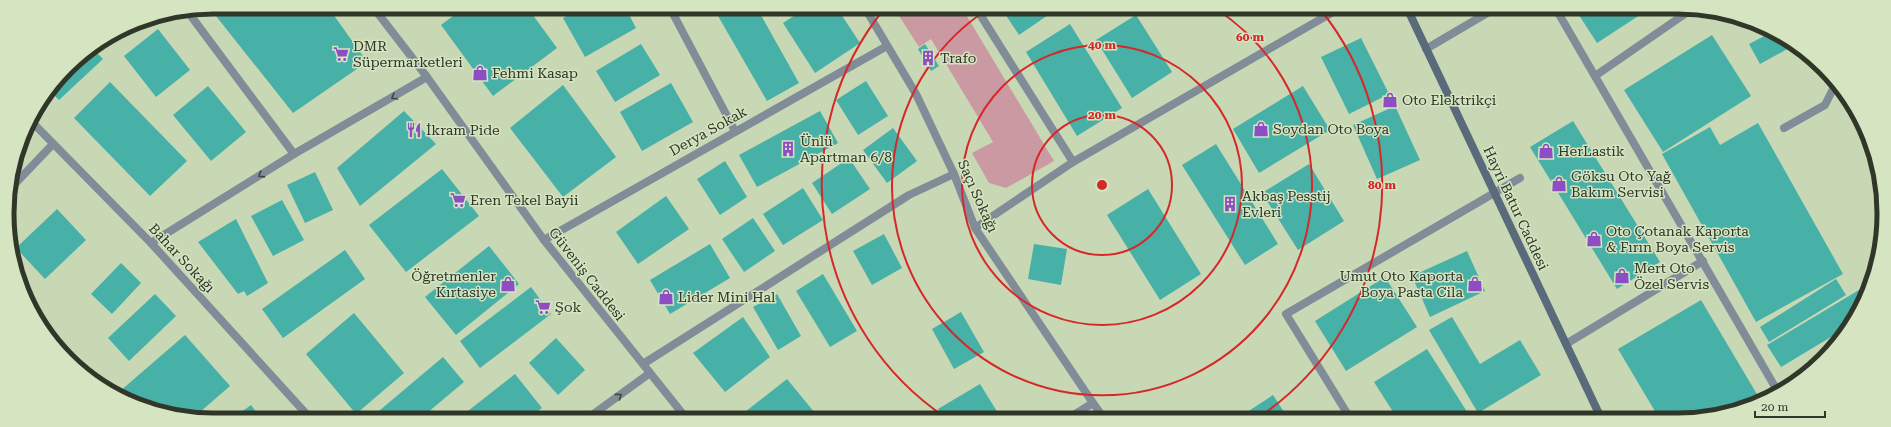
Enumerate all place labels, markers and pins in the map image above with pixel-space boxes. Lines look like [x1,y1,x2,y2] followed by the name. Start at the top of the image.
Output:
[353,38,463,70] place label: DMR Süpermarketleri
[332,45,350,63] supermarket icon: DMR Süpermarketleri
[919,49,937,67] building icon: Trafo
[940,50,976,66] place label: Trafo
[471,64,489,82] shop icon: Fehmi Kasap
[492,65,578,81] place label: Fehmi Kasap
[1381,91,1399,109] shop icon: Oto Elektrikçi
[1402,92,1497,108] place label: Oto Elektrikçi
[1252,120,1270,138] shop icon: Soydan Oto Boya
[405,121,423,139] restaurant icon: İkram Pide
[1273,121,1390,137] place label: Soydan Oto Boya
[426,122,500,138] place label: İkram Pide
[800,133,892,165] place label: Ünlü Apartman 6/8
[779,140,797,158] building icon: Ünlü Apartman 6/8
[1537,142,1555,160] shop icon: HerLastik
[1558,143,1625,159] place label: HerLastik
[1571,168,1671,200] place label: Göksu Oto Yağ Bakım Servisi
[1550,175,1568,193] shop icon: Göksu Oto Yağ Bakım Servisi
[1095,178,1109,192] centre of rings
[1242,188,1331,220] place label: Akbaş Pesstij Evleri
[449,191,467,209] supermarket icon: Eren Tekel Bayii
[470,192,579,208] place label: Eren Tekel Bayii
[1221,195,1239,213] building icon: Akbaş Pesstij Evleri
[1606,223,1749,255] place label: Oto Çotanak Kaporta & Fırın Boya Servis
[1585,230,1603,248] shop icon: Oto Çotanak Kaporta & Fırın Boya Servis
[1634,260,1709,292] place label: Mert Oto Özel Servis
[1613,267,1631,285] shop icon: Mert Oto Özel Servis
[411,268,496,300] place label: Öğretmenler Kırtasiye
[1339,268,1463,300] place label: Umut Oto Kaporta Boya Pasta Cila
[499,275,517,293] shop icon: Öğretmenler Kırtasiye
[1466,275,1484,293] shop icon: Umut Oto Kaporta Boya Pasta Cila
[657,288,675,306] shop icon: Lider Mini Hal
[678,289,776,305] place label: Lider Mini Hal
[534,298,552,316] supermarket icon: Şok
[555,299,582,315] place label: Şok

